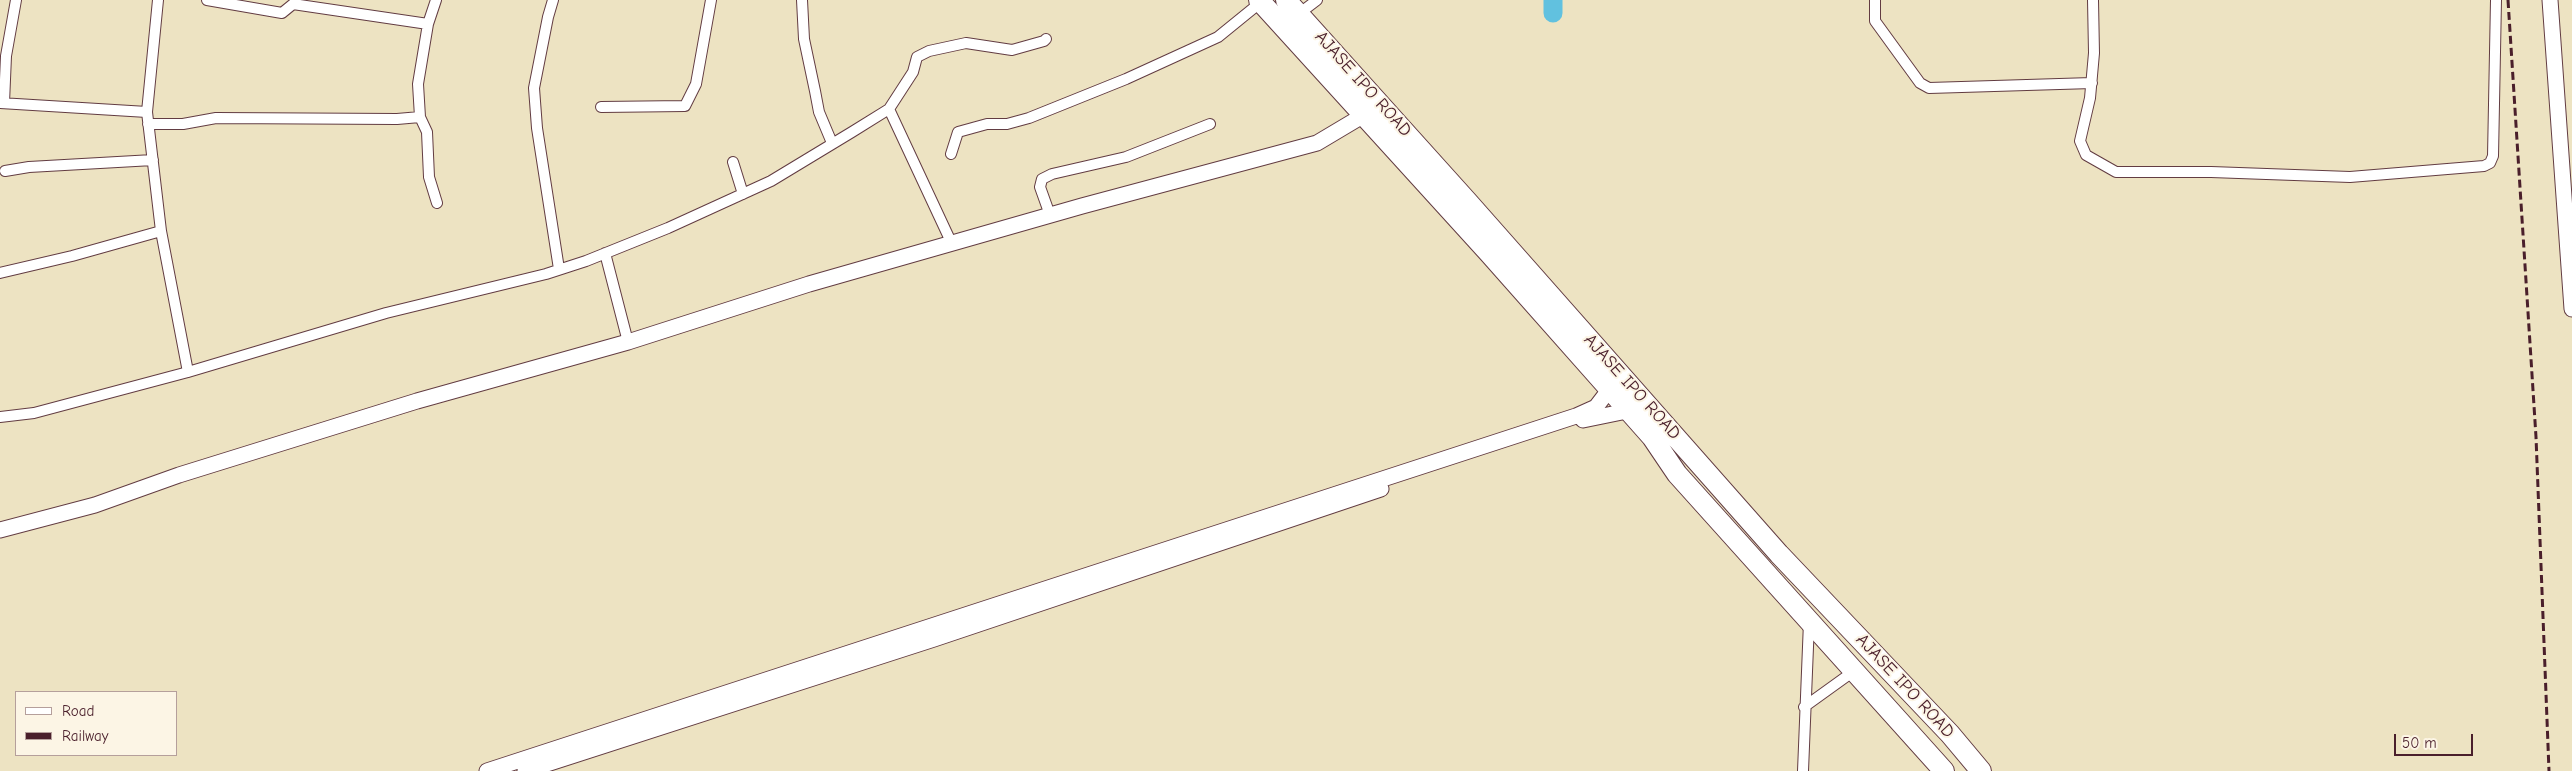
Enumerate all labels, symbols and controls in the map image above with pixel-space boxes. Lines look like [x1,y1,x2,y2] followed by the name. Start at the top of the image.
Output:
[1310,27,1416,141] street label: AJASE IPO ROAD
[1579,330,1685,444] street label: AJASE IPO ROAD
[1851,629,1959,743] street label: AJASE IPO ROAD
[15,691,178,756] legend
[62,702,94,720] text: Road
[2397,724,2476,756] scale bar
[62,727,108,745] text: Railway
[2402,734,2437,752] text: 50 m

